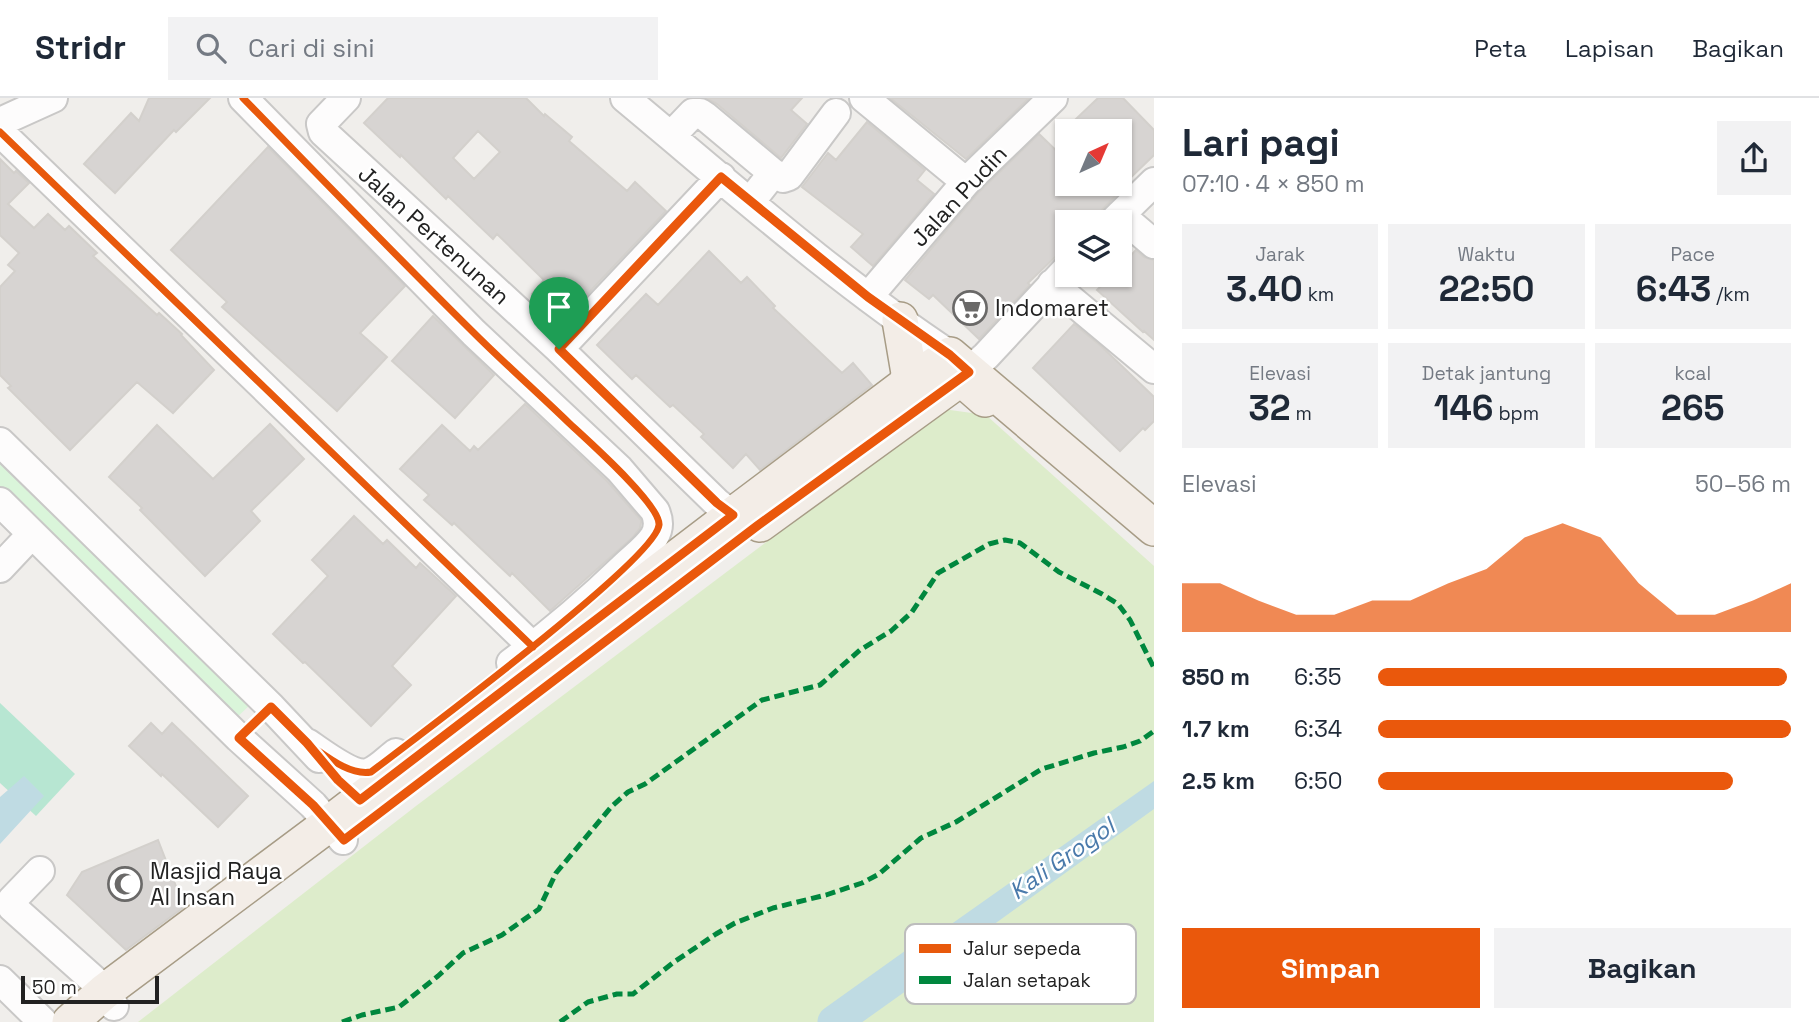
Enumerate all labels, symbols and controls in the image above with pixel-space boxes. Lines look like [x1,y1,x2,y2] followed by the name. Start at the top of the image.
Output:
[168,17,658,80] search box
[35,27,126,69] text: Stridr
[192,29,230,67] icon: search
[248,31,375,65] text: Cari di sini
[1474,33,1527,64] text: Peta
[1565,33,1654,64] text: Lapisan
[1692,33,1784,64] text: Bagikan
[1055,119,1132,196] north arrow
[1055,119,1132,287] map controls
[1182,119,1340,167] text: Lari pagi
[1717,121,1791,195] button: share
[905,139,1013,253] street label: Jalan Pudin
[352,159,516,311] street label: Jalan Pertenunan
[1182,169,1365,199] text: 07:10 · 4 × 850 m
[1055,210,1132,287] button: layers
[1255,242,1305,267] text: Jarak
[1458,242,1515,267] text: Waktu
[1671,242,1715,267] text: Pace
[1226,267,1303,311] text: 3.40
[1439,267,1534,311] text: 22:50
[1636,267,1711,311] text: 6:43
[529,277,589,349] pin
[1303,282,1334,307] text: km
[1711,282,1750,307] text: /km
[540,288,578,326] icon: arrive
[951,289,989,327] supermarket icon: Indomaret
[995,293,1109,323] place label: Indomaret
[1249,361,1311,386] text: Elevasi
[1422,361,1551,386] text: Detak jantung
[1674,361,1711,386] text: kcal
[1249,386,1291,430] text: 32
[1434,386,1494,430] text: 146
[1661,386,1725,430] text: 265
[1291,401,1312,426] text: m
[1494,401,1539,426] text: bpm
[1182,469,1257,499] text: Elevasi
[1695,469,1791,499] text: 50–56 m
[1182,662,1250,692] text: 850 m
[1294,662,1342,692] text: 6:35
[1182,714,1250,744] text: 1.7 km
[1294,714,1342,744] text: 6:34
[1182,766,1255,796] text: 2.5 km
[1294,766,1342,796] text: 6:50
[1003,809,1123,906] water label: Kali Grogol
[150,856,282,912] place label: Masjid Raya Al Insan
[106,865,144,903] mosque icon: Masjid Raya Al Insan
[905,924,1136,1004] legend
[1182,928,1480,1008] button: Simpan
[1494,928,1791,1008] button: Bagikan
[963,936,1081,961] text: Jalur sepeda
[963,968,1091,993] text: Jalan setapak
[21,973,159,1005] scale bar
[32,975,77,1000] text: 50 m

